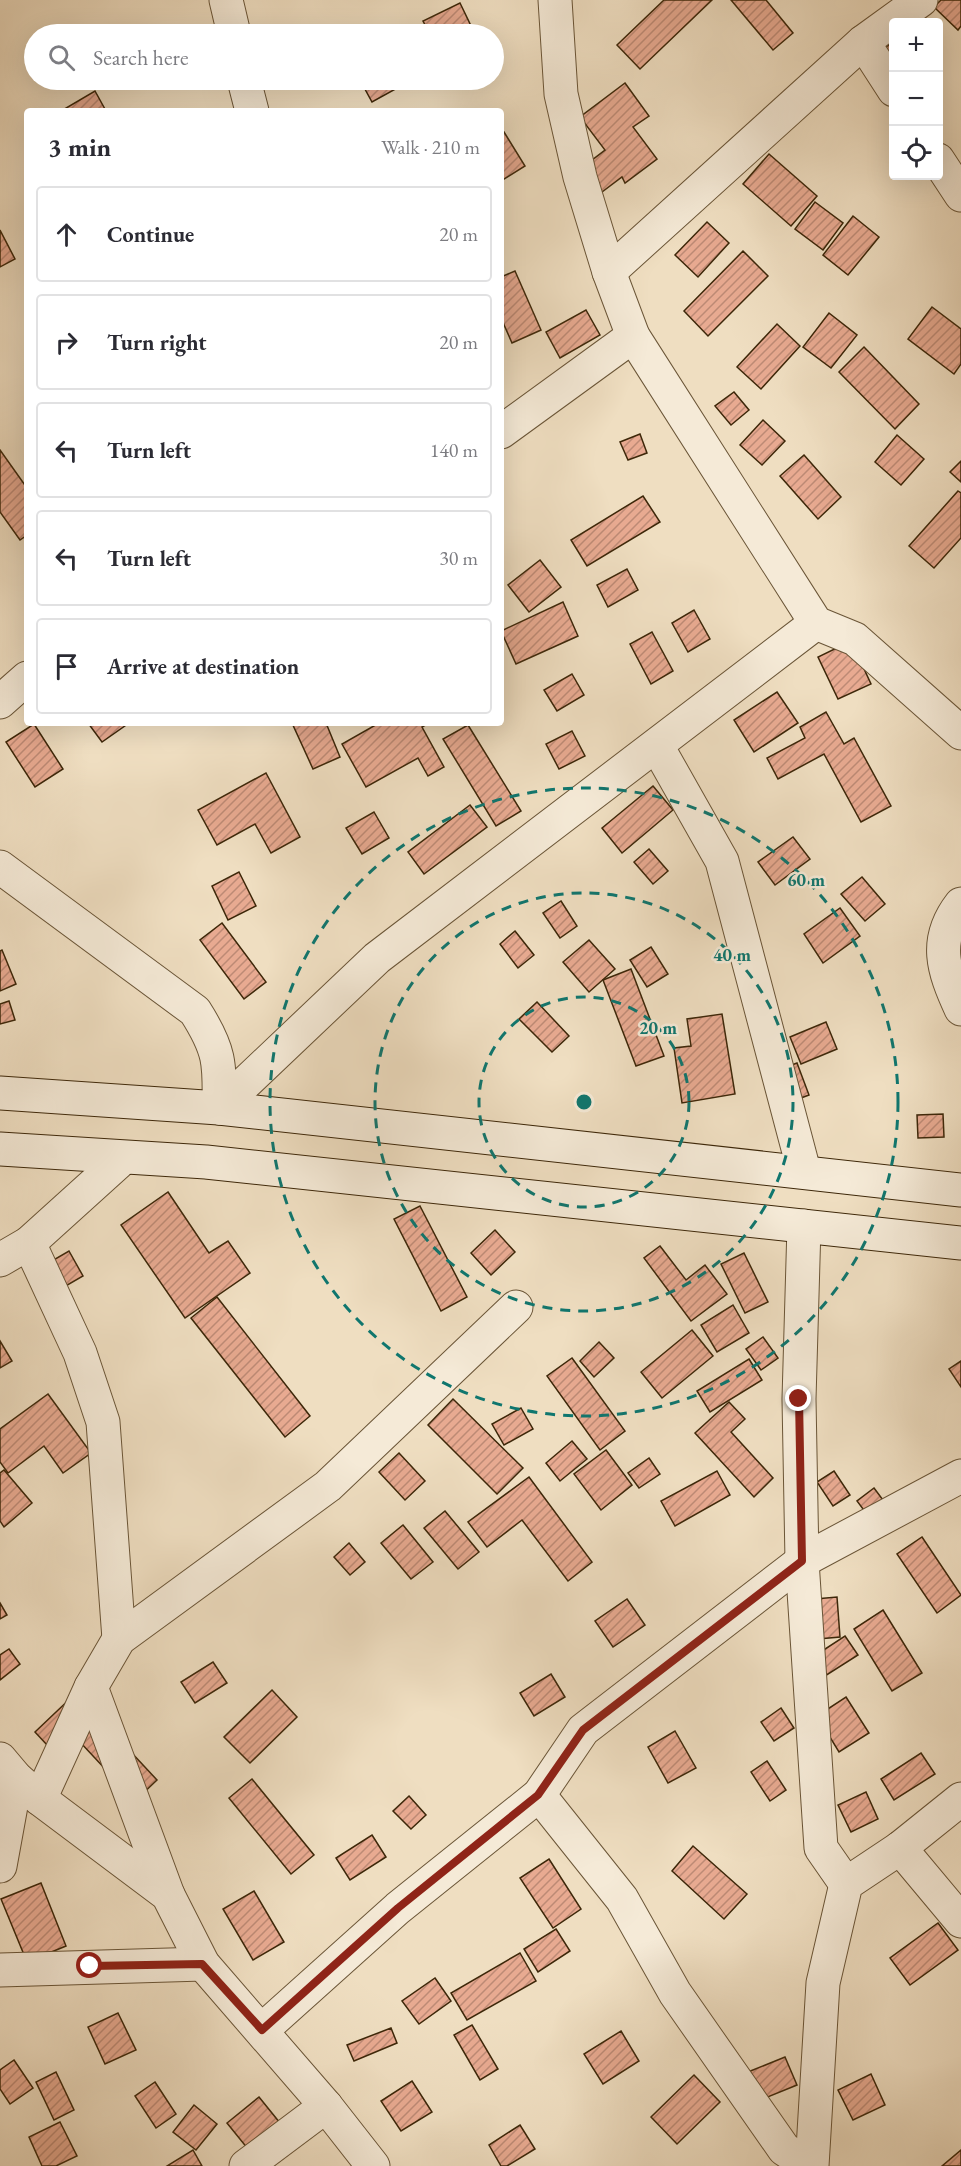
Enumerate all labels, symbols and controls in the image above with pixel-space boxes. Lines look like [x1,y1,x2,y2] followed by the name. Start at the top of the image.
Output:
[889,18,943,180] map controls
[889,18,943,72] button: +
[24,24,504,90] search box
[45,41,78,74] icon: search
[93,43,188,72] text: Search here
[889,72,943,126] button: −
[889,126,943,180] button: locate
[48,130,111,164] text: 3 min
[381,134,480,160] text: Walk · 210 m
[50,218,83,251] icon: ahead
[107,220,194,249] text: Continue
[439,221,478,247] text: 20 m
[50,326,83,359] icon: right
[107,328,206,357] text: Turn right
[439,329,478,355] text: 20 m
[50,434,83,467] icon: left
[107,436,191,465] text: Turn left
[430,437,478,463] text: 140 m
[50,542,83,575] icon: left
[107,544,191,573] text: Turn left
[439,545,478,571] text: 30 m
[50,650,83,683] icon: arrive
[107,652,299,681] text: Arrive at destination
[787,868,825,891] text: 60 m
[713,943,751,966] text: 40 m
[639,1016,677,1039] text: 20 m
[574,1092,594,1112] centre of rings
[785,1385,811,1411] route end
[76,1952,102,1978] route start

